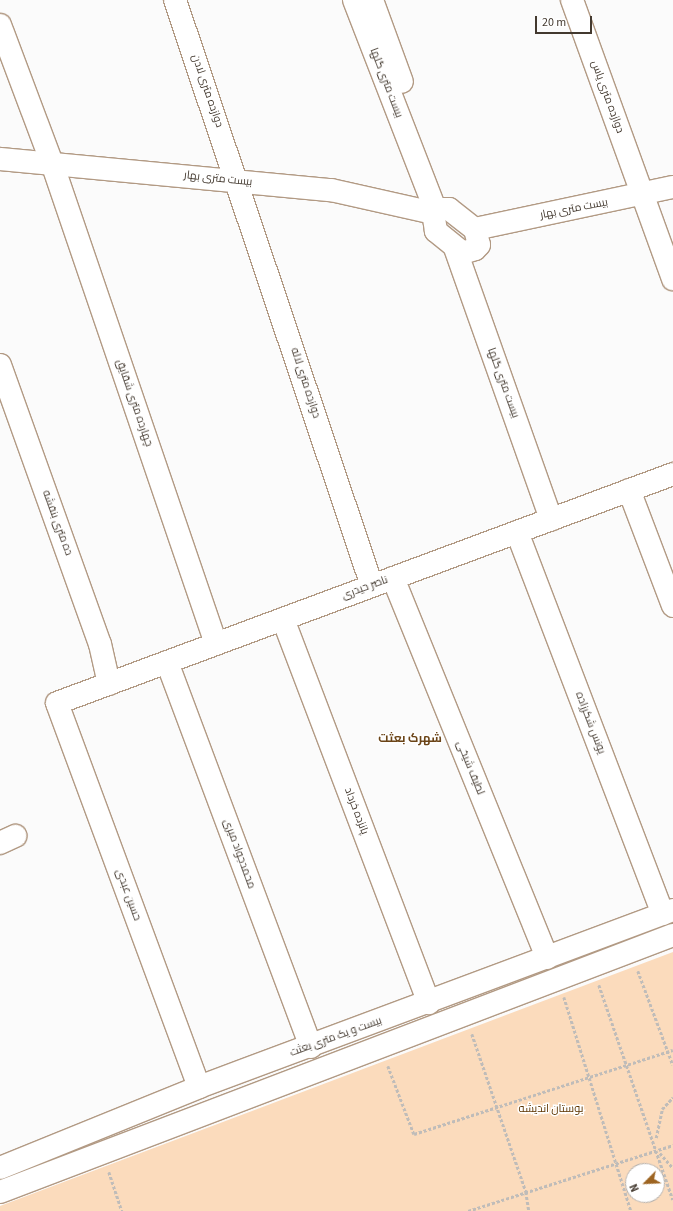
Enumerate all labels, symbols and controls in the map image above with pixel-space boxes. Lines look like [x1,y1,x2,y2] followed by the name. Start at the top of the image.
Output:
[537,8,594,34] scale bar
[542,14,566,31] text: 20 m
[367,46,405,120] street label: بیست متری گلها
[188,53,226,129] street label: دوازده متری لادن
[588,59,626,135] street label: دوازده متری یاس
[183,169,253,189] street label: بیست متری بهار
[539,196,609,222] street label: بیست متری بهار
[287,346,323,420] street label: دوازده متری لاله
[484,346,522,420] street label: بیست متری گلها
[113,358,155,448] street label: چهارده متری شقایق
[39,489,75,557] street label: ده متری بنفشه
[340,574,390,602] street label: ناصر حیدری
[572,690,608,756] street label: یونس شکرزاده
[378,732,442,746] district label: شهرک بعثت
[453,739,487,797] street label: لطیف شیخی
[341,786,371,836] street label: پانزده خرداد
[220,817,258,891] street label: محمدجواد میری
[113,867,143,923] street label: حسین عبدی
[288,1014,384,1060] street label: بیست و یک متری بعثت
[519,1102,583,1116] park label: بوستان اندیشه
[625,1163,665,1203] north arrow
[626,1181,643,1194] text: N

